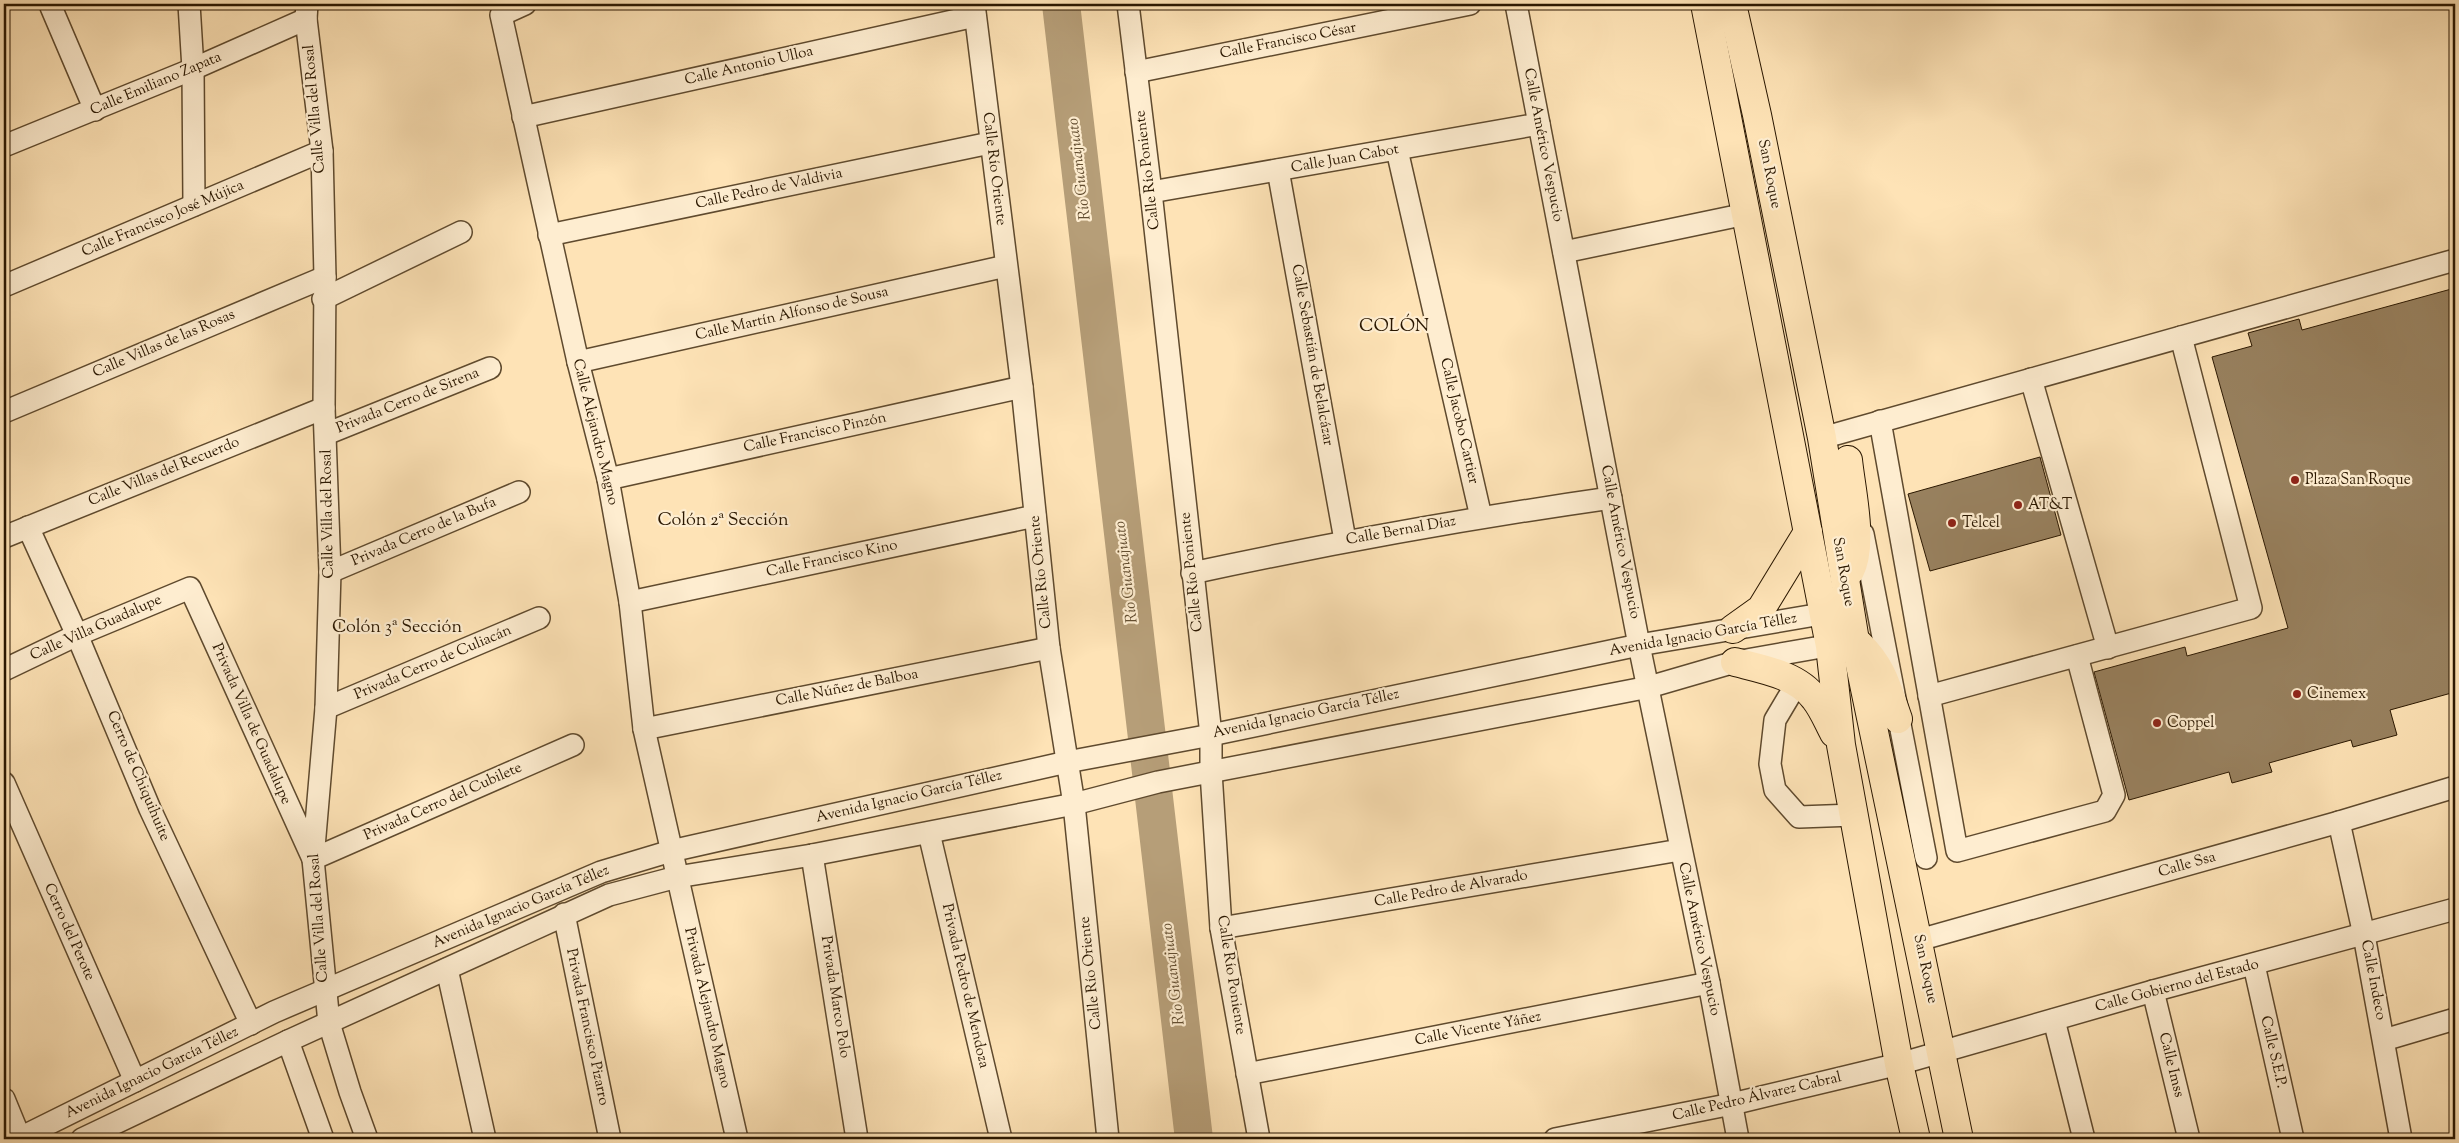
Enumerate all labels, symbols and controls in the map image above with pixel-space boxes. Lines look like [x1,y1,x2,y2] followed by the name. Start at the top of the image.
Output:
[1218,17,1358,65] street label: Calle Francisco César
[683,41,815,91] street label: Calle Antonio Ulloa
[299,44,331,174] street label: Calle Villa del Rosal
[87,47,225,121] street label: Calle Emiliano Zapata
[1518,66,1568,224] street label: Calle Américo Vespucio
[1130,109,1166,231] street label: Calle Río Poniente
[977,111,1011,227] street label: Calle Río Oriente
[1062,117,1098,221] water label: Río Guanajuato
[1752,137,1786,211] street label: San Roque
[1289,139,1401,179] street label: Calle Juan Cabot
[694,163,844,215] street label: Calle Pedro de Valdivia
[79,175,248,263] street label: Calle Francisco José Mújica
[1286,263,1338,448] street label: Calle Sebastián de Belalcázar
[693,282,891,346] street label: Calle Martín Alfonso de Sousa
[89,304,239,384] street label: Calle Villas de las Rosas
[1359,313,1429,340] district label: COLÓN
[1434,356,1484,486] street label: Calle Jacobo Cartier
[567,357,623,507] street label: Calle Alejandro Magno
[333,363,483,439] street label: Privada Cerro de Sirena
[742,408,889,458] street label: Calle Francisco Pinzón
[85,432,243,512] street label: Calle Villas del Recuerdo
[316,449,340,579] street label: Calle Villa del Rosal
[1595,463,1645,621] street label: Calle Américo Vespucio
[2305,470,2411,491] place label: Plaza San Roque
[2289,474,2301,486] marker: Plaza San Roque
[348,492,500,572] street label: Privada Cerro de la Bufa
[2028,495,2073,516] place label: AT&T
[2012,499,2024,511] marker: AT&T
[657,508,789,534] district label: Colón 2ª Sección
[1175,511,1209,633] street label: Calle Río Poniente
[1344,511,1458,551] street label: Calle Bernal Díaz
[1962,513,2000,534] place label: Telcel
[1025,514,1057,630] street label: Calle Río Oriente
[1946,517,1958,529] marker: Telcel
[1109,520,1145,624] water label: Río Guanajuato
[764,535,900,583] street label: Calle Francisco Kino
[1827,536,1859,608] street label: San Roque
[27,589,165,667] street label: Calle Villa Guadalupe
[1607,608,1799,662] street label: Avenida Ignacio García Téllez
[332,615,462,641] district label: Colón 3ª Sección
[351,620,515,706] street label: Privada Cerro de Culiacán
[206,640,296,808] street label: Privada Villa de Guadalupe
[774,664,920,712] street label: Calle Núñez de Balboa
[1211,684,1402,744] street label: Avenida Ignacio García Téllez
[2307,684,2366,705] place label: Cinemex
[2291,688,2303,700] marker: Cinemex
[101,708,175,844] street label: Cerro de Chiquihuite
[2167,713,2214,734] place label: Coppel
[2151,717,2163,729] marker: Coppel
[361,758,525,846] street label: Privada Cerro del Cubilete
[814,765,1004,829] street label: Avenida Ignacio García Téllez
[2156,847,2218,883] street label: Calle Ssa
[304,853,334,983] street label: Calle Villa del Rosal
[429,860,613,954] street label: Avenida Ignacio García Téllez
[1672,860,1726,1018] street label: Calle Américo Vespucio
[1373,865,1529,913] street label: Calle Pedro de Alvarado
[38,880,100,984] street label: Cerro del Perote
[936,902,994,1070] street label: Privada Pedro de Mendoza
[1211,914,1251,1036] street label: Calle Río Poniente
[1075,915,1107,1031] street label: Calle Río Oriente
[1156,922,1192,1026] water label: Río Guanajuato
[678,926,736,1090] street label: Privada Alejandro Magno
[1907,932,1943,1006] street label: San Roque
[815,934,855,1060] street label: Privada Marco Polo
[2355,938,2391,1022] street label: Calle Indeco
[560,947,614,1107] street label: Privada Francisco Pizarro
[2093,954,2261,1018] street label: Calle Gobierno del Estado
[1413,1006,1543,1052] street label: Calle Vicente Yáñez
[2254,1014,2292,1090] street label: Calle S.E.P.
[62,1022,242,1124] street label: Avenida Ignacio García Téllez
[2153,1030,2189,1100] street label: Calle Imss
[1670,1066,1844,1127] street label: Calle Pedro Álvarez Cabral

